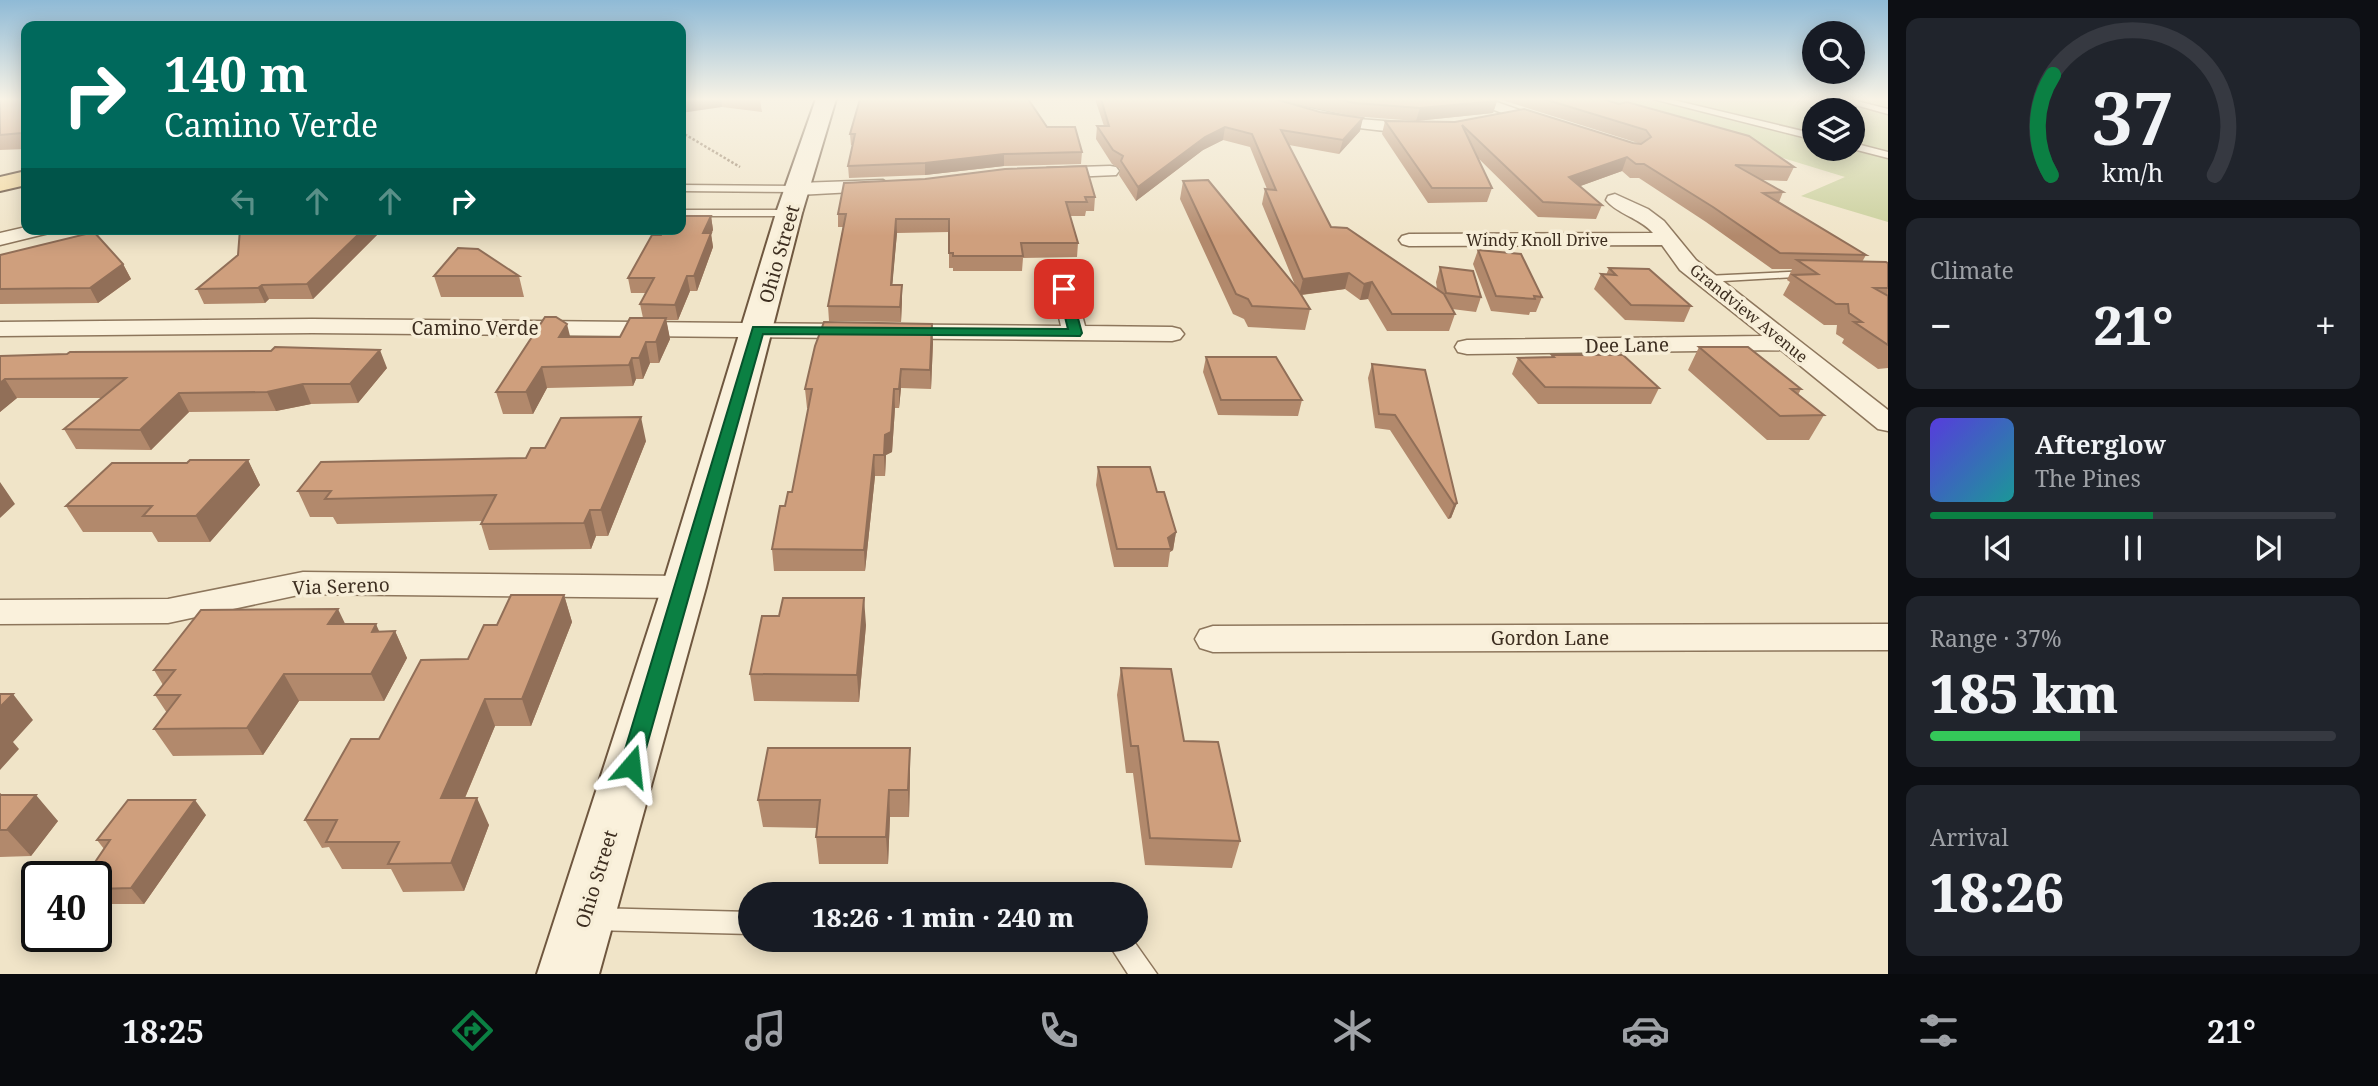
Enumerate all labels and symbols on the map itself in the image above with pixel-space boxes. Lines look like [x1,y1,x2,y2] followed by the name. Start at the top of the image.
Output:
[753,202,806,306] street label: Ohio Street
[1466,229,1608,251] street label: Windy Knoll Drive
[1034,259,1094,319] pin
[1685,259,1813,367] street label: Grandview Avenue
[411,315,539,341] street label: Camino Verde
[1585,331,1669,359] street label: Dee Lane
[292,571,390,601] street label: Via Sereno
[1491,625,1609,651] street label: Gordon Lane
[594,729,668,803] position arrow
[569,827,623,931] street label: Ohio Street
[21,861,112,952] speed limit sign: 40

